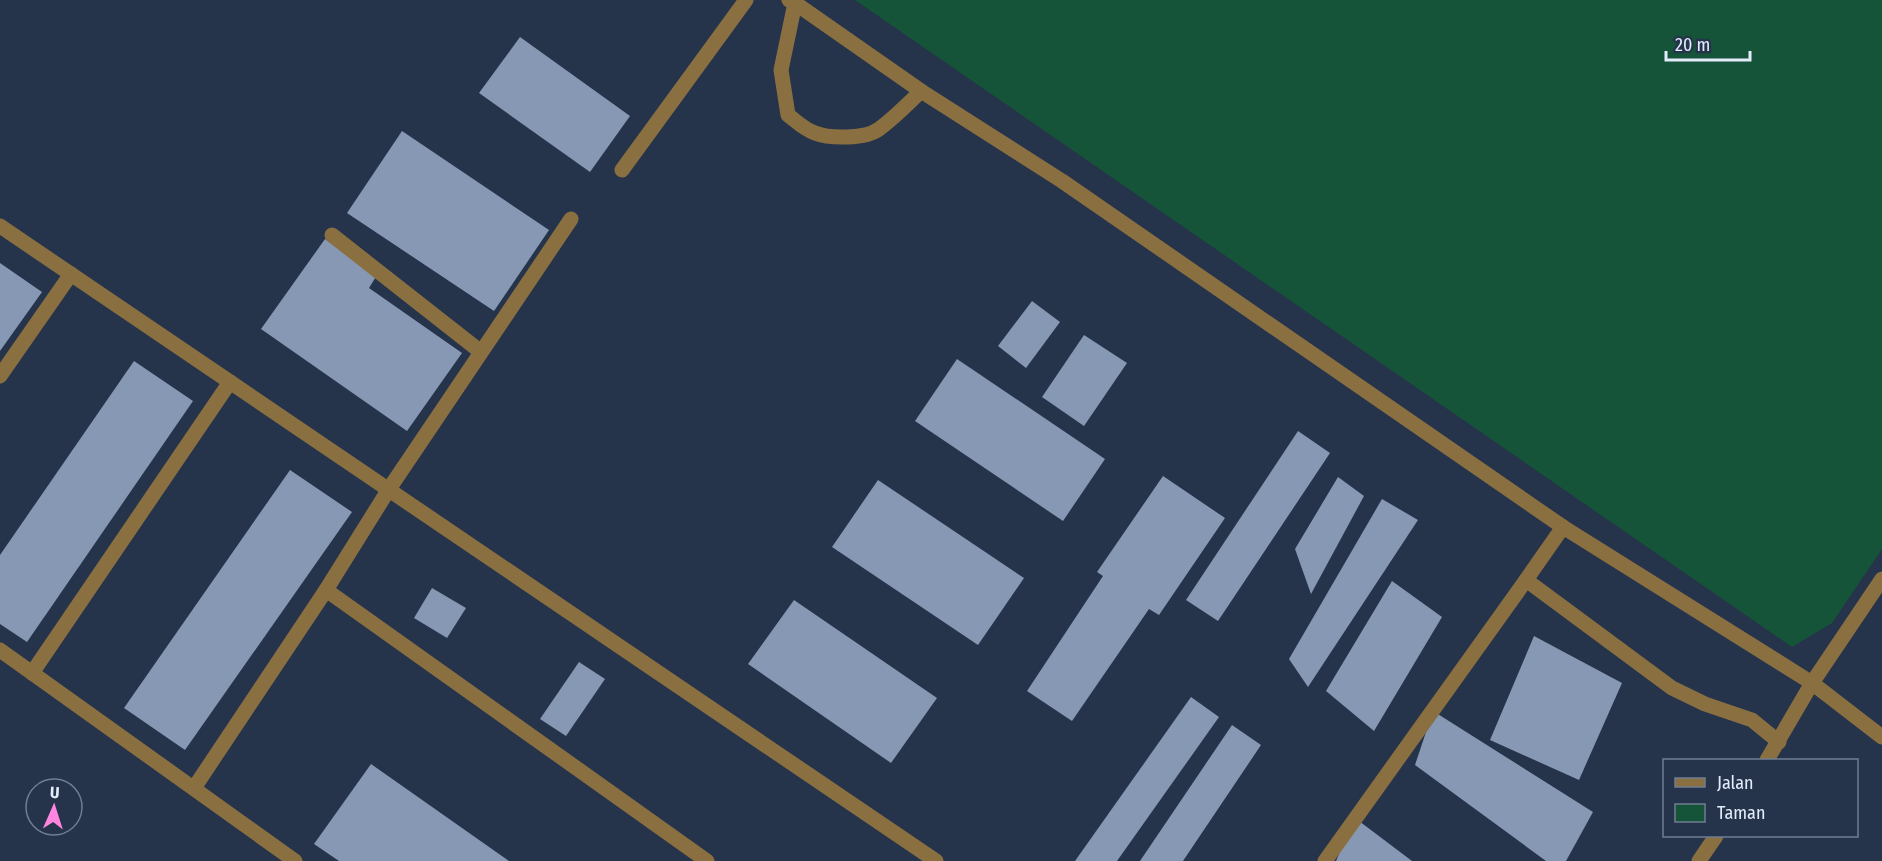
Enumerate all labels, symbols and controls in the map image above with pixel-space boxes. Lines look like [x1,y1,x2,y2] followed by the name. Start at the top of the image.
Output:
[1666,24,1750,62] scale bar
[1675,34,1710,56] text: 20 m
[1663,759,1858,837] legend
[1717,772,1754,794] text: Jalan
[24,777,84,837] north arrow
[50,783,60,802] text: U
[1717,802,1765,824] text: Taman

